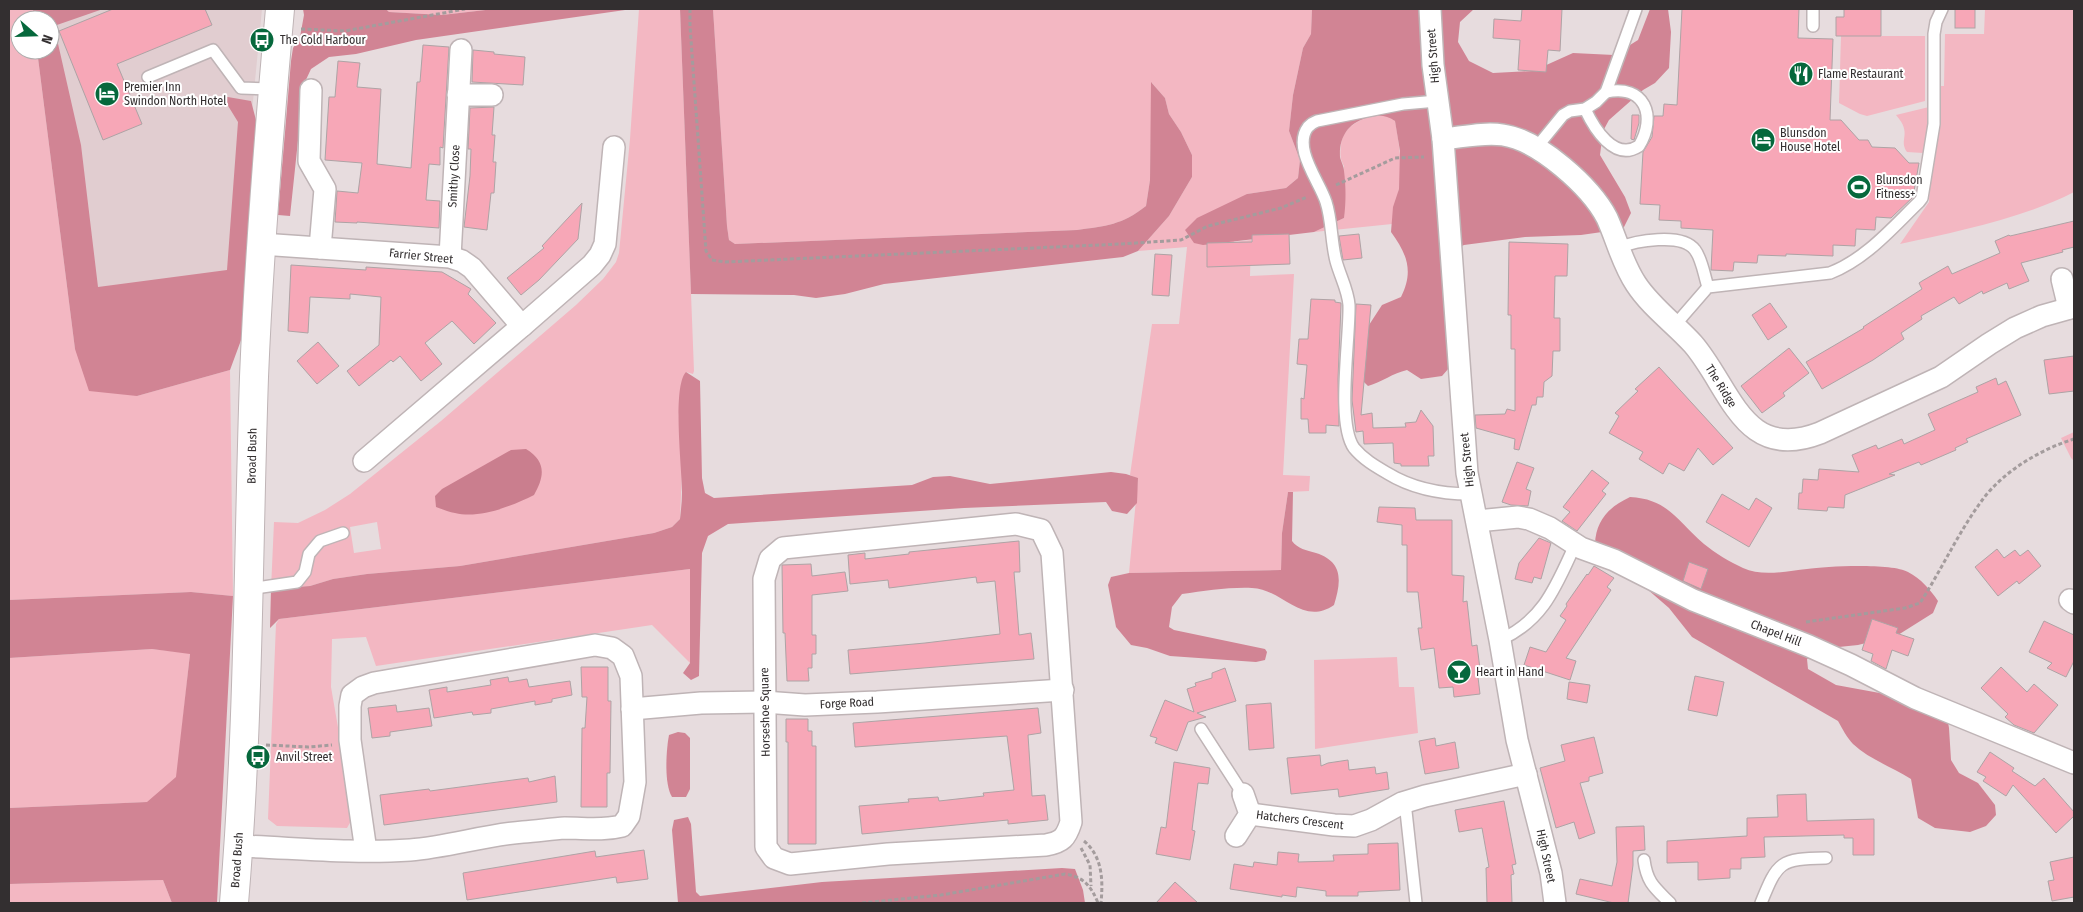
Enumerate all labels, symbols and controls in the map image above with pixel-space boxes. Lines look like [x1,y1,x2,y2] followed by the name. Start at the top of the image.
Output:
[10,10,60,60] north arrow
[249,27,275,53] bus stop icon: The Cold Harbour
[1424,28,1442,84] street label: High Street
[37,32,56,46] text: N
[280,33,366,47] place label: The Cold Harbour
[1788,61,1814,87] restaurant icon: Flame Restaurant
[1818,67,1904,81] place label: Flame Restaurant
[124,80,226,108] place label: Premier Inn Swindon North Hotel
[94,81,120,107] hotel icon: Premier Inn Swindon North Hotel
[1780,126,1840,154] place label: Blunsdon House Hotel
[1750,127,1776,153] hotel icon: Blunsdon House Hotel
[445,144,463,208] street label: Smithy Close
[1876,173,1923,201] place label: Blunsdon Fitness+
[1846,174,1872,200] sports icon: Blunsdon Fitness+
[388,246,454,266] street label: Farrier Street
[1702,362,1740,410] street label: The Ridge
[245,428,259,484] street label: Broad Bush
[1457,432,1477,488] street label: High Street
[1749,617,1803,649] street label: Chapel Hill
[1446,659,1472,685] bar icon: Heart in Hand
[1476,665,1544,679] place label: Heart in Hand
[757,667,773,757] street label: Horseshoe Square
[820,695,874,711] street label: Forge Road
[245,744,271,770] bus stop icon: Anvil Street
[276,750,332,764] place label: Anvil Street
[1255,808,1345,832] street label: Hatchers Crescent
[1533,828,1559,884] street label: High Street
[228,832,246,888] street label: Broad Bush

